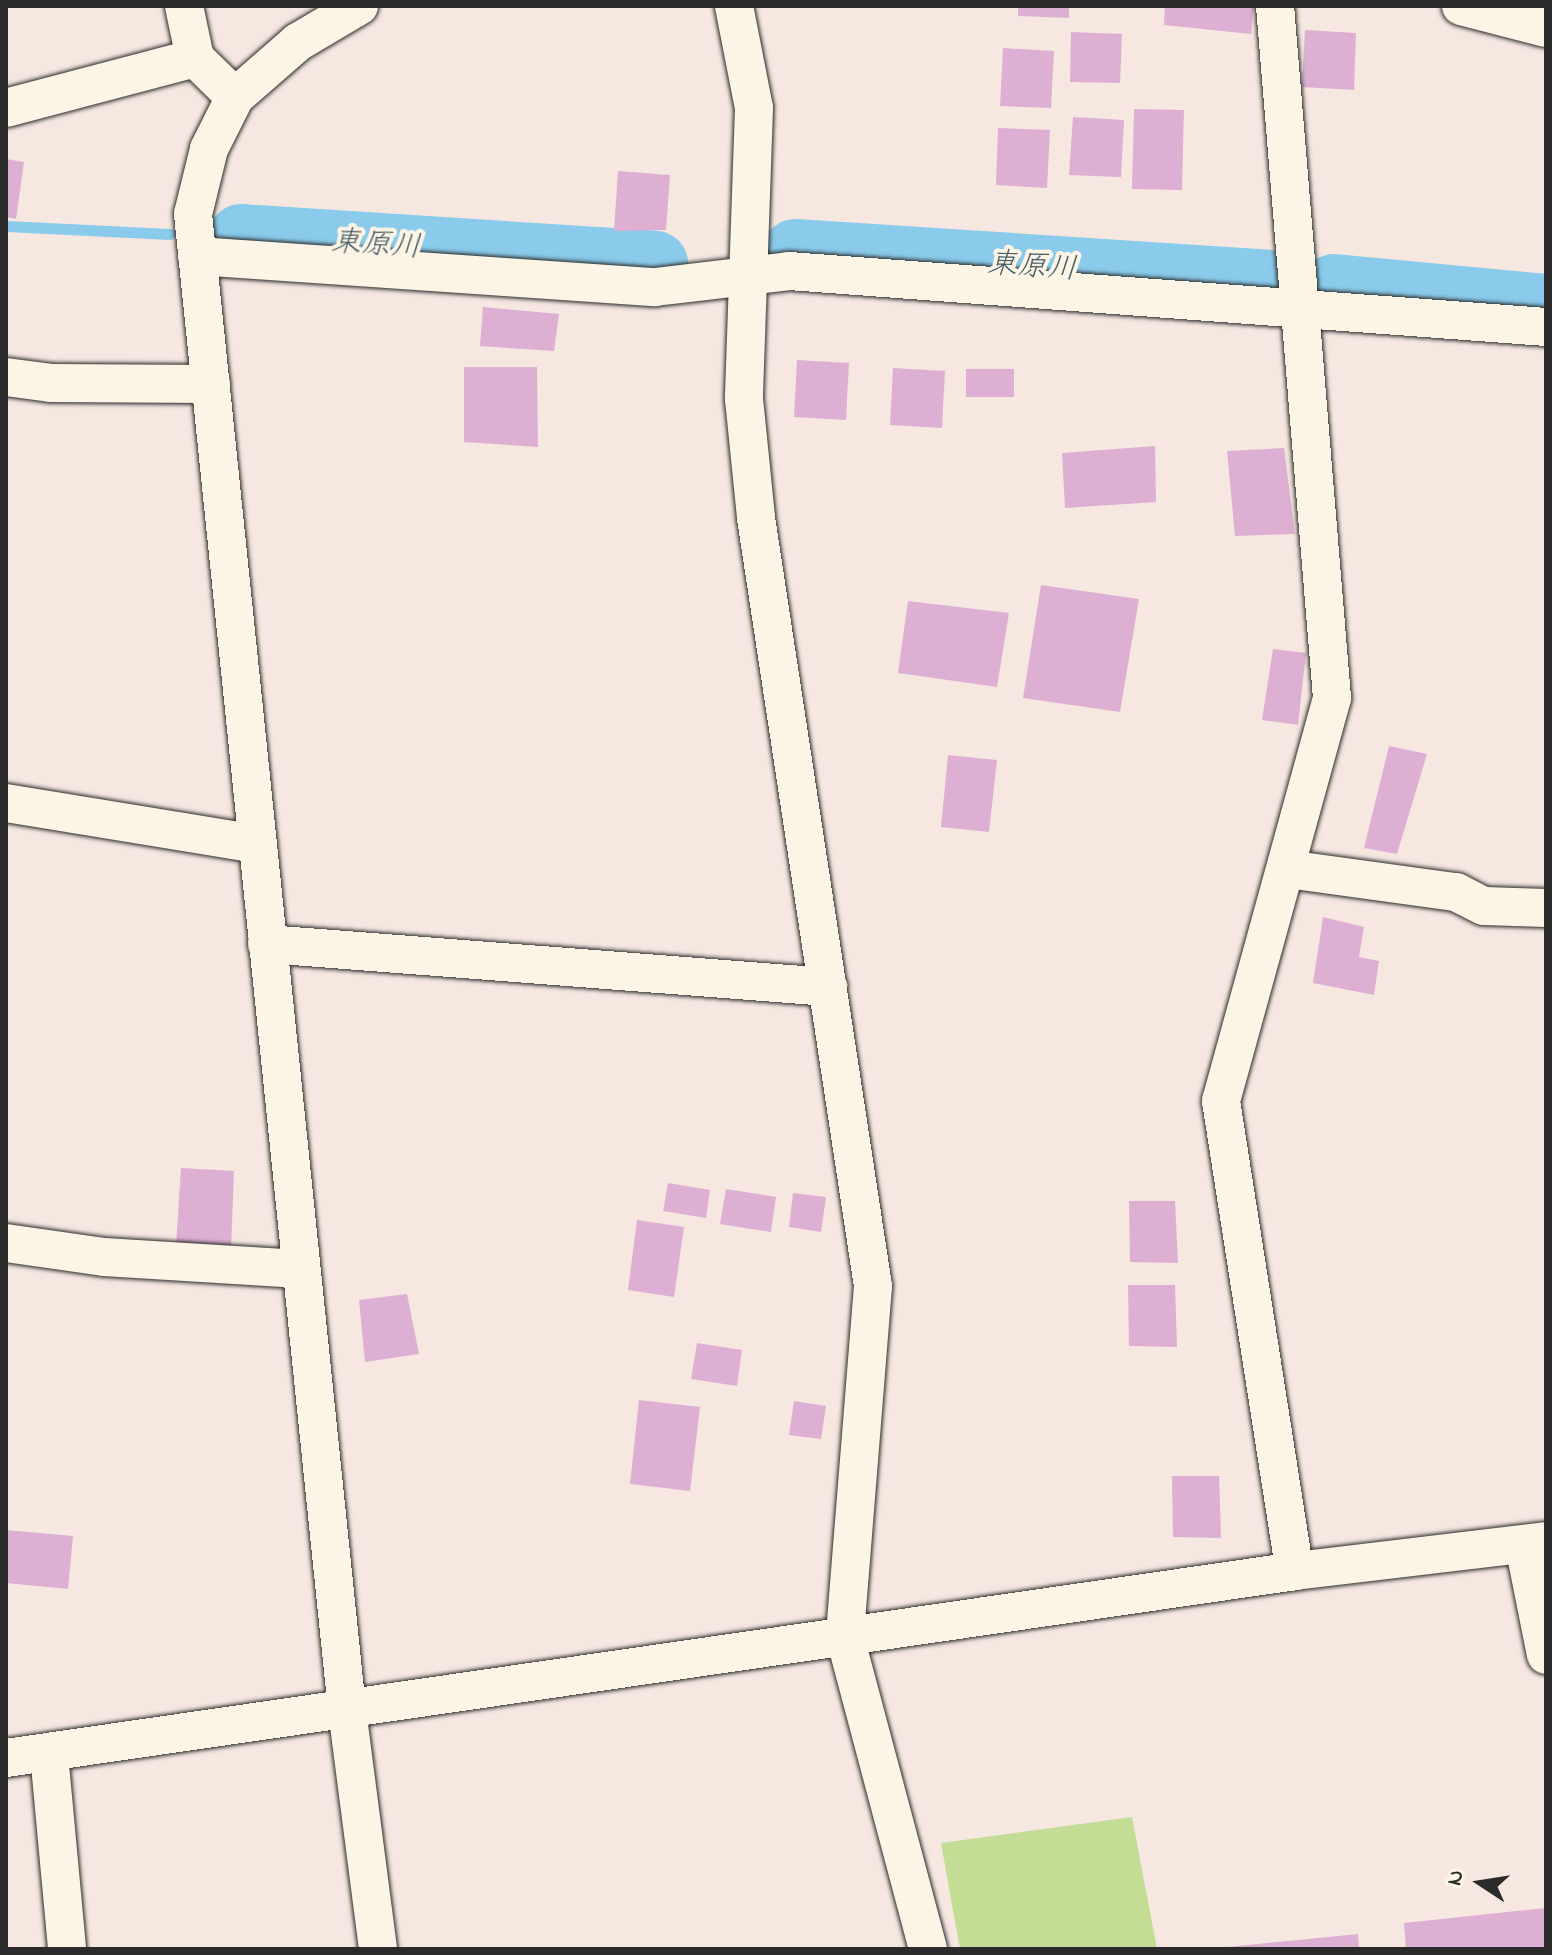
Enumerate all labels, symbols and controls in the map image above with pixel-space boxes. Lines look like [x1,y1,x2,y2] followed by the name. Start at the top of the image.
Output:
[330,225,422,267] water label: 東原川
[986,247,1078,289] water label: 東原川
[1440,1843,1520,1923] north arrow
[1439,1867,1474,1889] text: N

